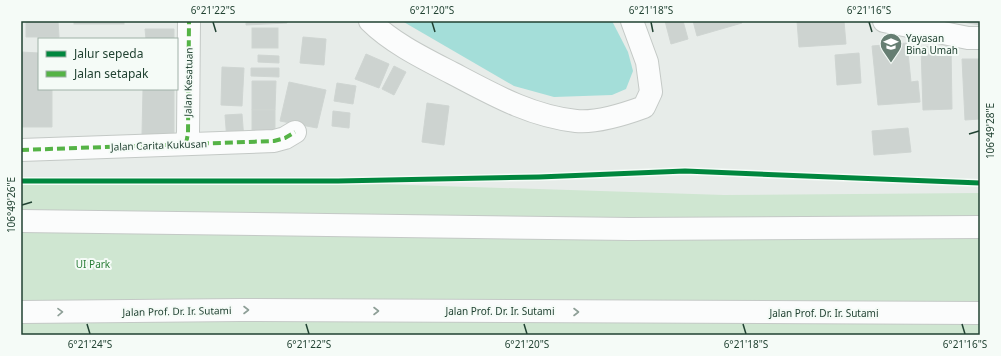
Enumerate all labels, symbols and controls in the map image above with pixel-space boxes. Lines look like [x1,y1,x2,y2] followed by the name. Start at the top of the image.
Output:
[191,3,236,17] text: 6°21'22"S
[410,3,455,17] text: 6°21'20"S
[629,3,674,17] text: 6°21'18"S
[847,3,892,17] text: 6°21'16"S
[878,31,904,64] school or university icon: Yayasan Bina Umah
[906,31,958,57] place label: Yayasan Bina Umah
[38,38,178,90] legend
[73,45,143,62] text: Jalur sepeda
[180,47,196,118] street label: Jalan Kesatuan
[73,65,149,82] text: Jalan setapak
[983,103,997,159] text: 106°49'28"E
[110,136,207,154] street label: Jalan Carita Kukusan
[4,177,18,233] text: 106°49'26"E
[76,257,111,271] park label: UI Park
[121,303,232,319] street label: Jalan Prof. Dr. Ir. Sutami
[445,304,555,318] street label: Jalan Prof. Dr. Ir. Sutami
[243,306,249,314] one-way arrow
[769,306,879,320] street label: Jalan Prof. Dr. Ir. Sutami
[373,307,379,315] one-way arrow
[57,308,63,316] one-way arrow
[573,308,579,316] one-way arrow
[68,337,113,351] text: 6°21'24"S
[287,337,332,351] text: 6°21'22"S
[505,337,550,351] text: 6°21'20"S
[724,337,769,351] text: 6°21'18"S
[943,337,988,351] text: 6°21'16"S

